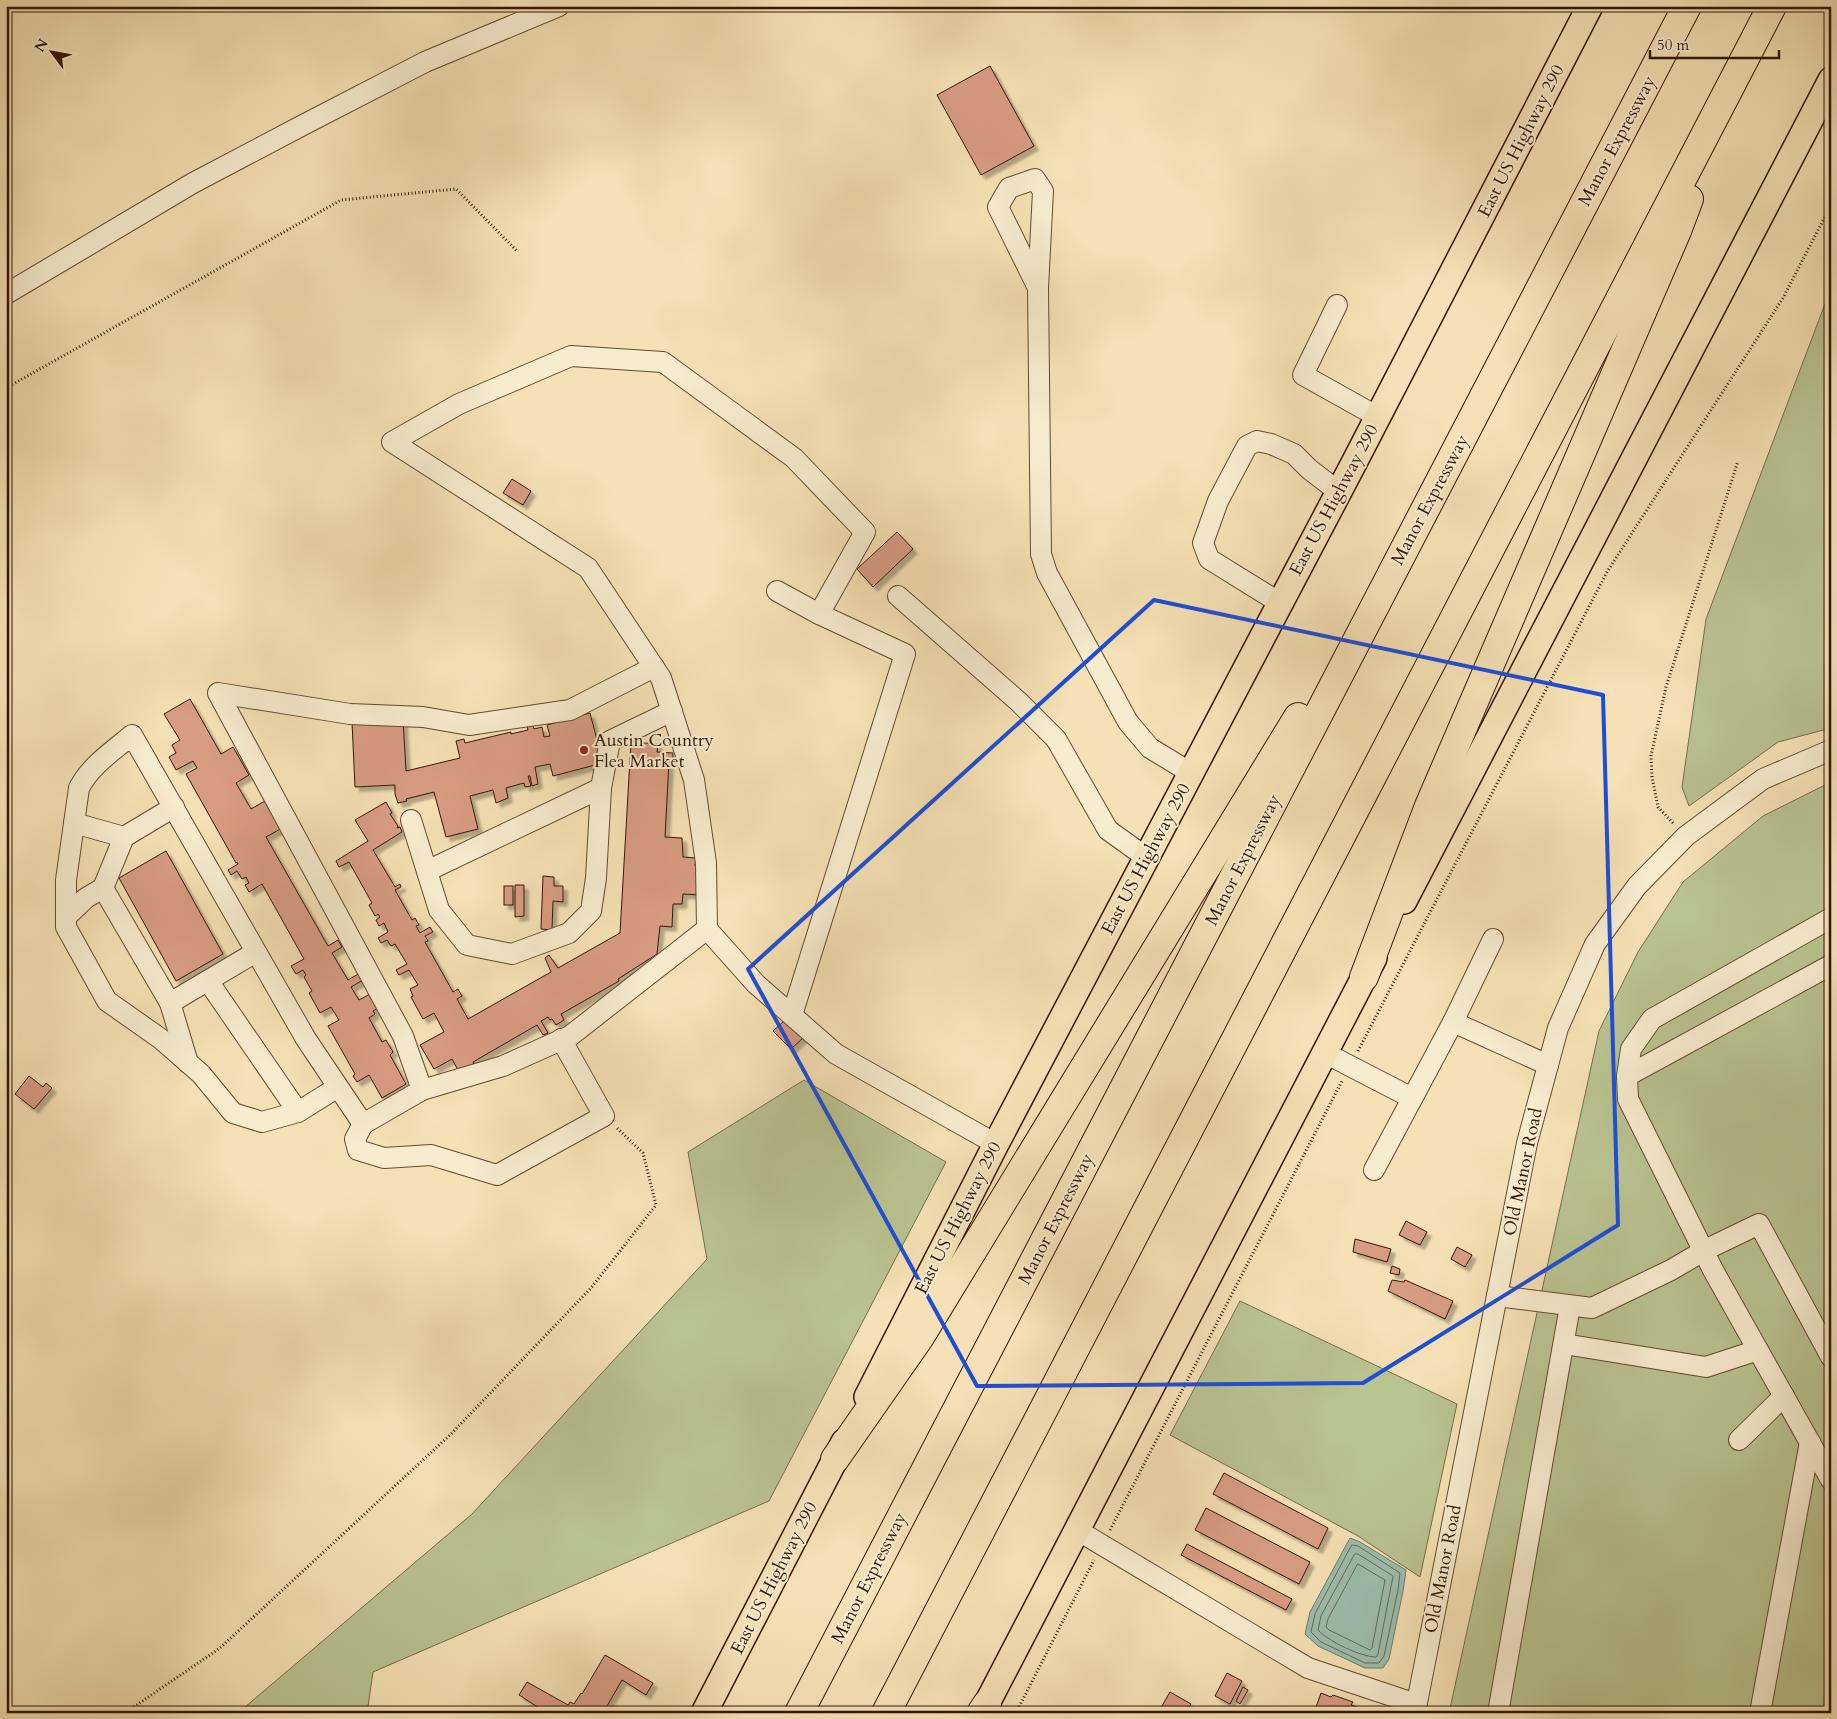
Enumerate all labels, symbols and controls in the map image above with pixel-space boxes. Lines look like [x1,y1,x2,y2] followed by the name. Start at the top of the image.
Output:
[28,28,78,78] north arrow
[1650,28,1778,60] scale bar
[30,35,53,56] text: N
[1657,35,1689,55] text: 50 m
[1472,60,1570,222] street label: East US Highway 290
[1572,71,1662,211] street label: Manor Expressway
[1283,420,1385,580] street label: East US Highway 290
[1385,430,1475,570] street label: Manor Expressway
[594,728,714,774] place label: Austin Country Flea Market
[578,744,590,756] marker: Austin Country Flea Market
[1095,779,1197,939] street label: East US Highway 290
[1199,790,1287,930] street label: Manor Expressway
[1497,1105,1549,1238] street label: Old Manor Road
[909,1137,1007,1299] street label: East US Highway 290
[1012,1149,1100,1289] street label: Manor Expressway
[725,1497,823,1659] street label: East US Highway 290
[1418,1502,1468,1635] street label: Old Manor Road
[825,1508,913,1648] street label: Manor Expressway

